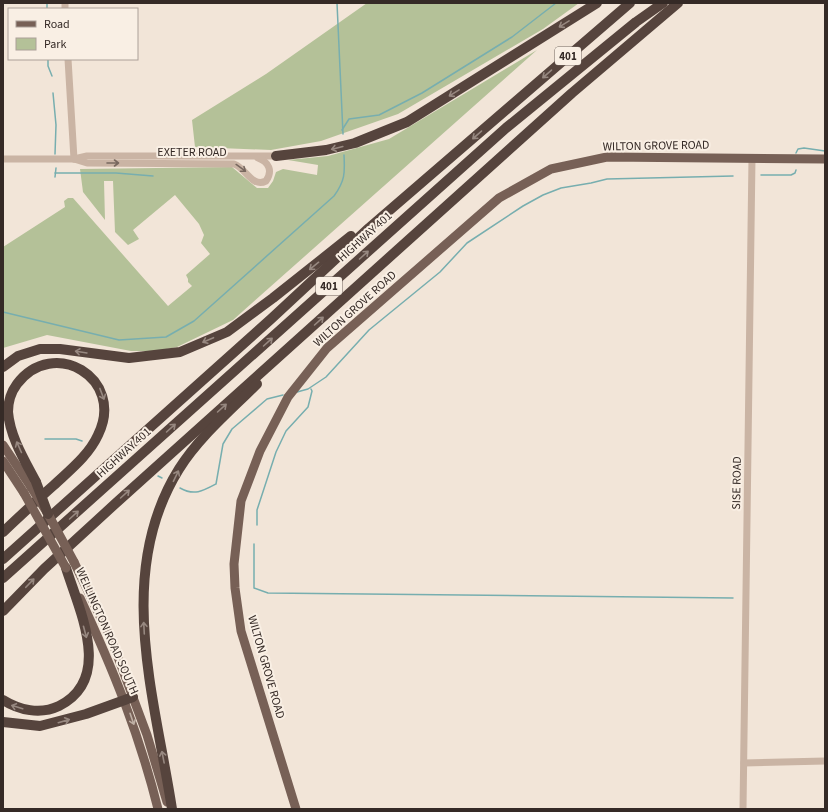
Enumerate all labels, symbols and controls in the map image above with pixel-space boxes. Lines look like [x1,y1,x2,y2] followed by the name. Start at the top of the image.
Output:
[8,8,138,60] legend
[44,16,70,33] text: Road
[558,20,570,28] one-way arrow
[44,36,66,53] text: Park
[555,47,581,65] road number: 401
[542,69,553,78] one-way arrow
[448,89,460,97] one-way arrow
[471,130,482,139] one-way arrow
[602,137,710,155] street label: WILTON GROVE ROAD
[157,144,227,161] street label: EXETER ROAD
[331,144,344,152] one-way arrow
[106,159,119,167] one-way arrow
[235,164,246,172] one-way arrow
[334,208,396,266] street label: HIGHWAY 401
[359,251,369,260] one-way arrow
[309,261,320,270] one-way arrow
[310,267,400,351] street label: WILTON GROVE ROAD
[316,277,342,295] road number: 401
[313,317,323,326] one-way arrow
[203,336,215,344] one-way arrow
[262,338,272,347] one-way arrow
[75,348,88,356] one-way arrow
[98,387,106,399] one-way arrow
[217,403,227,412] one-way arrow
[93,424,155,482] street label: HIGHWAY 401
[165,424,176,433] one-way arrow
[15,442,22,454] one-way arrow
[728,456,746,510] street label: SISE ROAD
[173,470,180,482] one-way arrow
[120,490,130,499] one-way arrow
[69,510,79,520] one-way arrow
[71,565,143,697] street label: WELLINGTON ROAD SOUTH
[25,578,35,588] one-way arrow
[243,613,289,721] street label: WILTON GROVE ROAD
[140,622,147,635] one-way arrow
[82,626,89,639] one-way arrow
[11,703,24,710] one-way arrow
[128,713,136,725] one-way arrow
[57,717,70,724] one-way arrow
[159,751,167,764] one-way arrow

